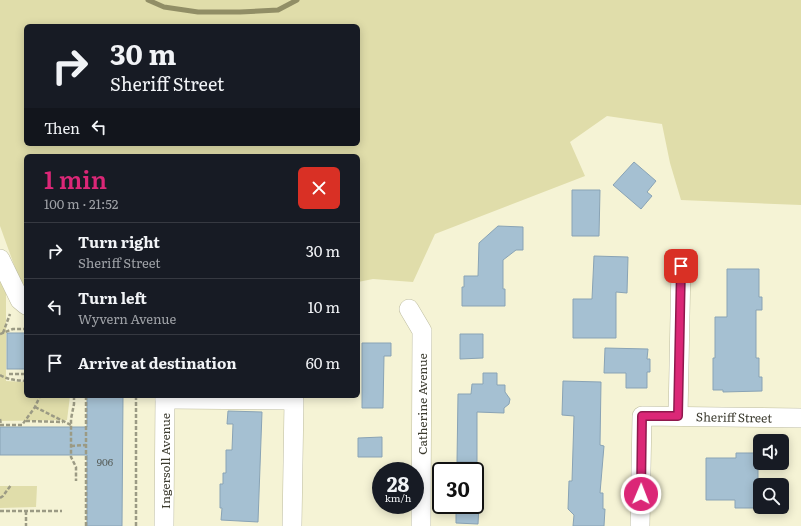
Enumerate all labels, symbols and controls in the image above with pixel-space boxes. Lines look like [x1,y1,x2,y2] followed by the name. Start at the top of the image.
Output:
[110,32,176,74] text: 30 m
[44,40,96,92] icon: right
[110,70,224,97] text: Sheriff Street
[44,116,80,139] text: Then
[88,116,110,138] icon: left
[44,161,107,196] text: 1 min
[298,167,340,209] button: close
[44,194,118,213] text: 100 m · 21:52
[78,230,160,253] text: Turn right
[306,239,340,262] text: 30 m
[44,240,66,262] icon: right
[664,249,698,283] pin
[78,253,161,272] text: Sheriff Street
[670,255,692,277] icon: arrive
[78,286,147,309] text: Turn left
[308,295,340,318] text: 10 m
[44,296,66,318] icon: left
[78,309,176,328] text: Wyvern Avenue
[78,351,237,374] text: Arrive at destination
[306,351,340,374] text: 60 m
[44,352,66,374] icon: arrive
[413,353,431,455] street label: Catherine Avenue
[696,407,772,427] street label: Sheriff Street
[156,413,174,509] street label: Ingersoll Avenue
[753,434,789,514] map controls
[753,434,789,470] button: sound
[97,454,114,469] house number: 906
[432,462,484,514] speed limit sign: 30
[387,468,409,498] text: 28
[620,473,662,515] position arrow
[753,478,789,514] button: search
[385,490,411,505] text: km/h

